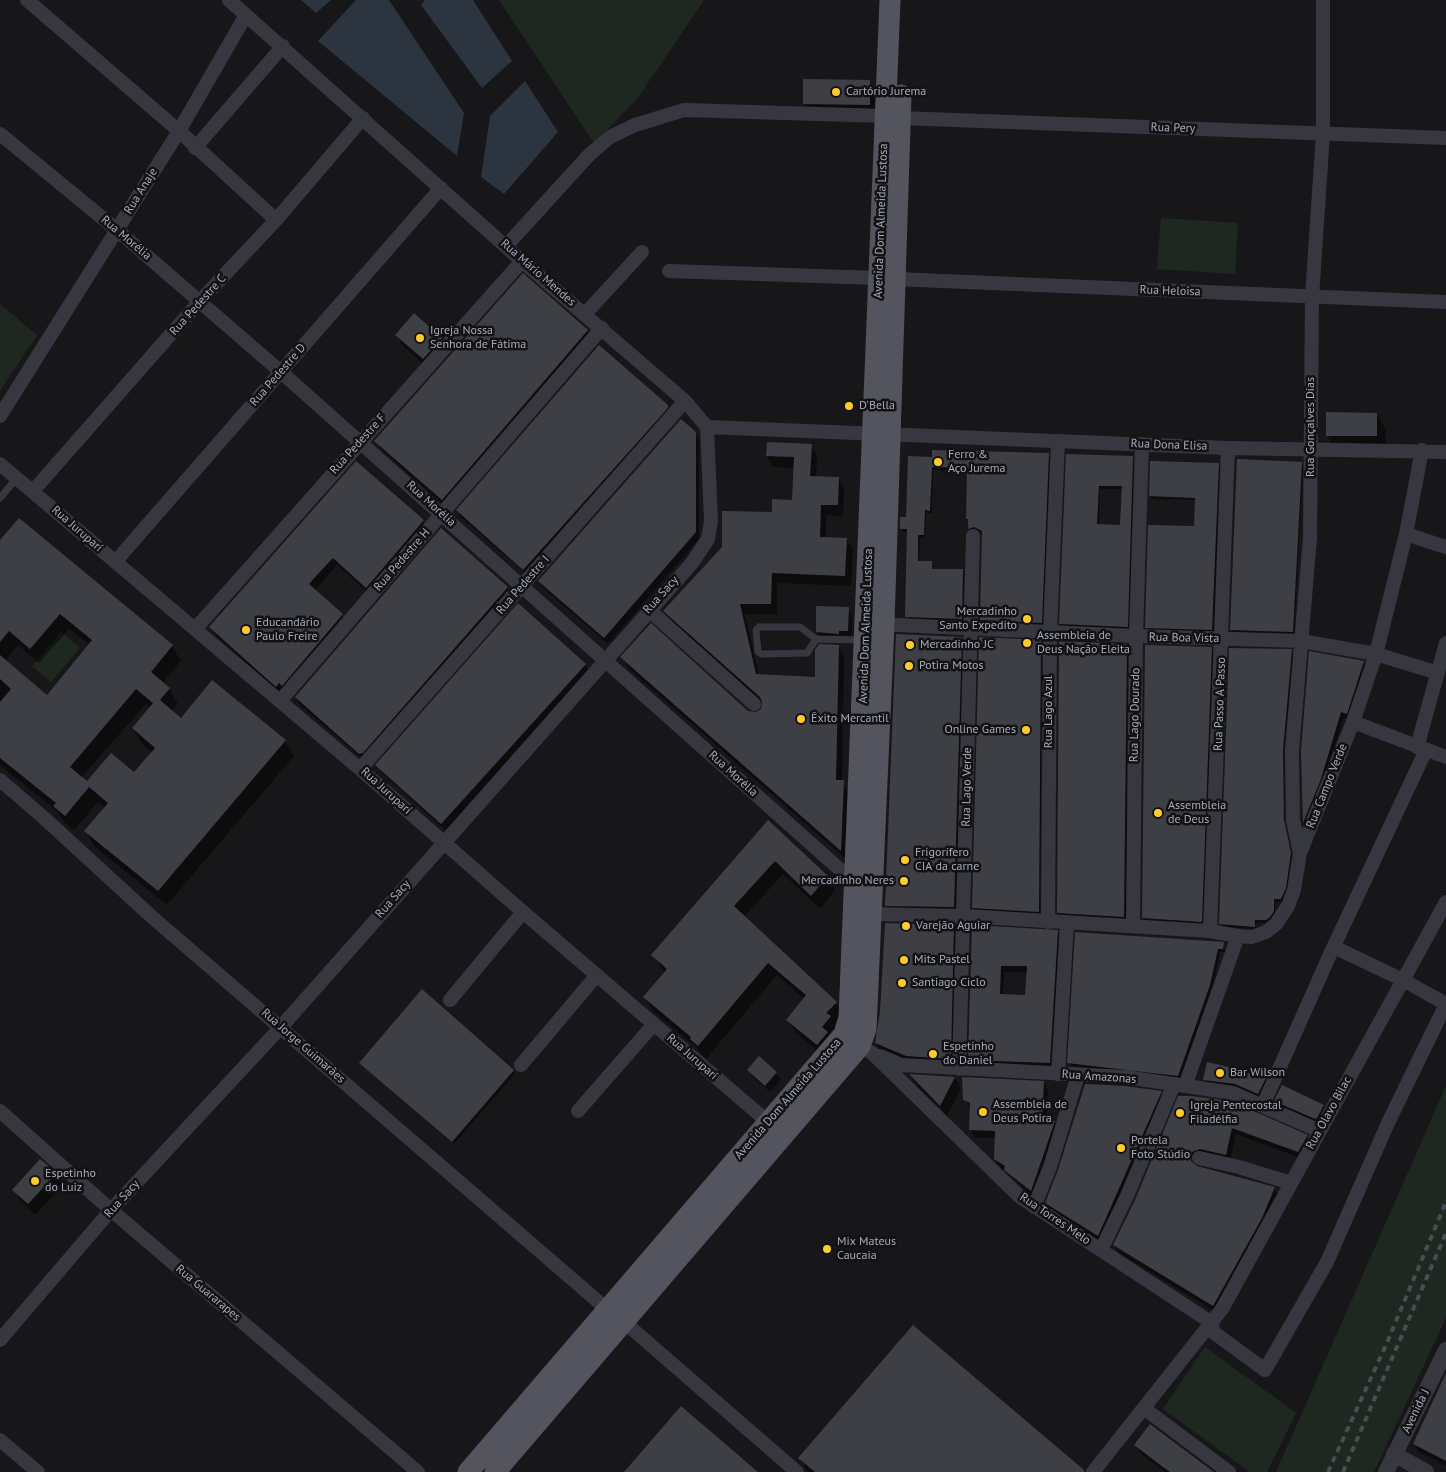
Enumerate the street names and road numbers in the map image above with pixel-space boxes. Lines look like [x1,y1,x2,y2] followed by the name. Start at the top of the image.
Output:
[1150,120,1196,136] street label: Rua Pery
[871,143,891,299] street label: Avenida Dom Almeida Lustosa
[121,165,161,217] street label: Rua Anaje
[98,213,154,263] street label: Rua Morélia
[498,236,578,310] street label: Rua Mário Mendes
[167,272,229,338] street label: Rua Pedestre C
[1139,283,1201,299] street label: Rua Heloisa
[247,341,309,409] street label: Rua Pedestre D
[1304,377,1318,477] street label: Rua Gonçalves Días
[327,411,389,477] street label: Rua Pedestre F
[1130,436,1208,454] street label: Rua Dona Elisa
[403,478,459,530] street label: Rua Morélia
[49,503,105,555] street label: Rua Juruparí
[371,526,433,594] street label: Rua Pedestre H
[856,548,876,704] street label: Avenida Dom Almeida Lustosa
[493,553,553,617] street label: Rua Pedestre I
[640,573,682,617] street label: Rua Sacy
[1149,630,1219,646] street label: Rua Boa Vista
[1211,657,1229,751] street label: Rua Passo A Passo
[1127,668,1143,762] street label: Rua Lago Dourado
[1042,676,1056,748] street label: Rua Lago Azul
[1303,742,1351,830] street label: Rua Campo Verde
[959,747,975,827] street label: Rua Lago Verde
[705,748,761,800] street label: Rua Morélia
[358,765,414,817] street label: Rua Juruparí
[373,877,413,921] street label: Rua Sacy
[258,1006,348,1086] street label: Rua Jorge Guimarães
[664,1031,720,1083] street label: Rua Juruparí
[732,1036,844,1162] street label: Avenida Dom Almeida Lustosa
[1061,1067,1137,1087] street label: Rua Amazonas
[1303,1074,1355,1152] street label: Rua Olavo Bilac
[101,1177,143,1221] street label: Rua Sacy
[1017,1190,1093,1248] street label: Rua Torres Melo
[173,1262,243,1324] street label: Rua Guararapes
[1399,1387,1433,1435] street label: Avenida J

